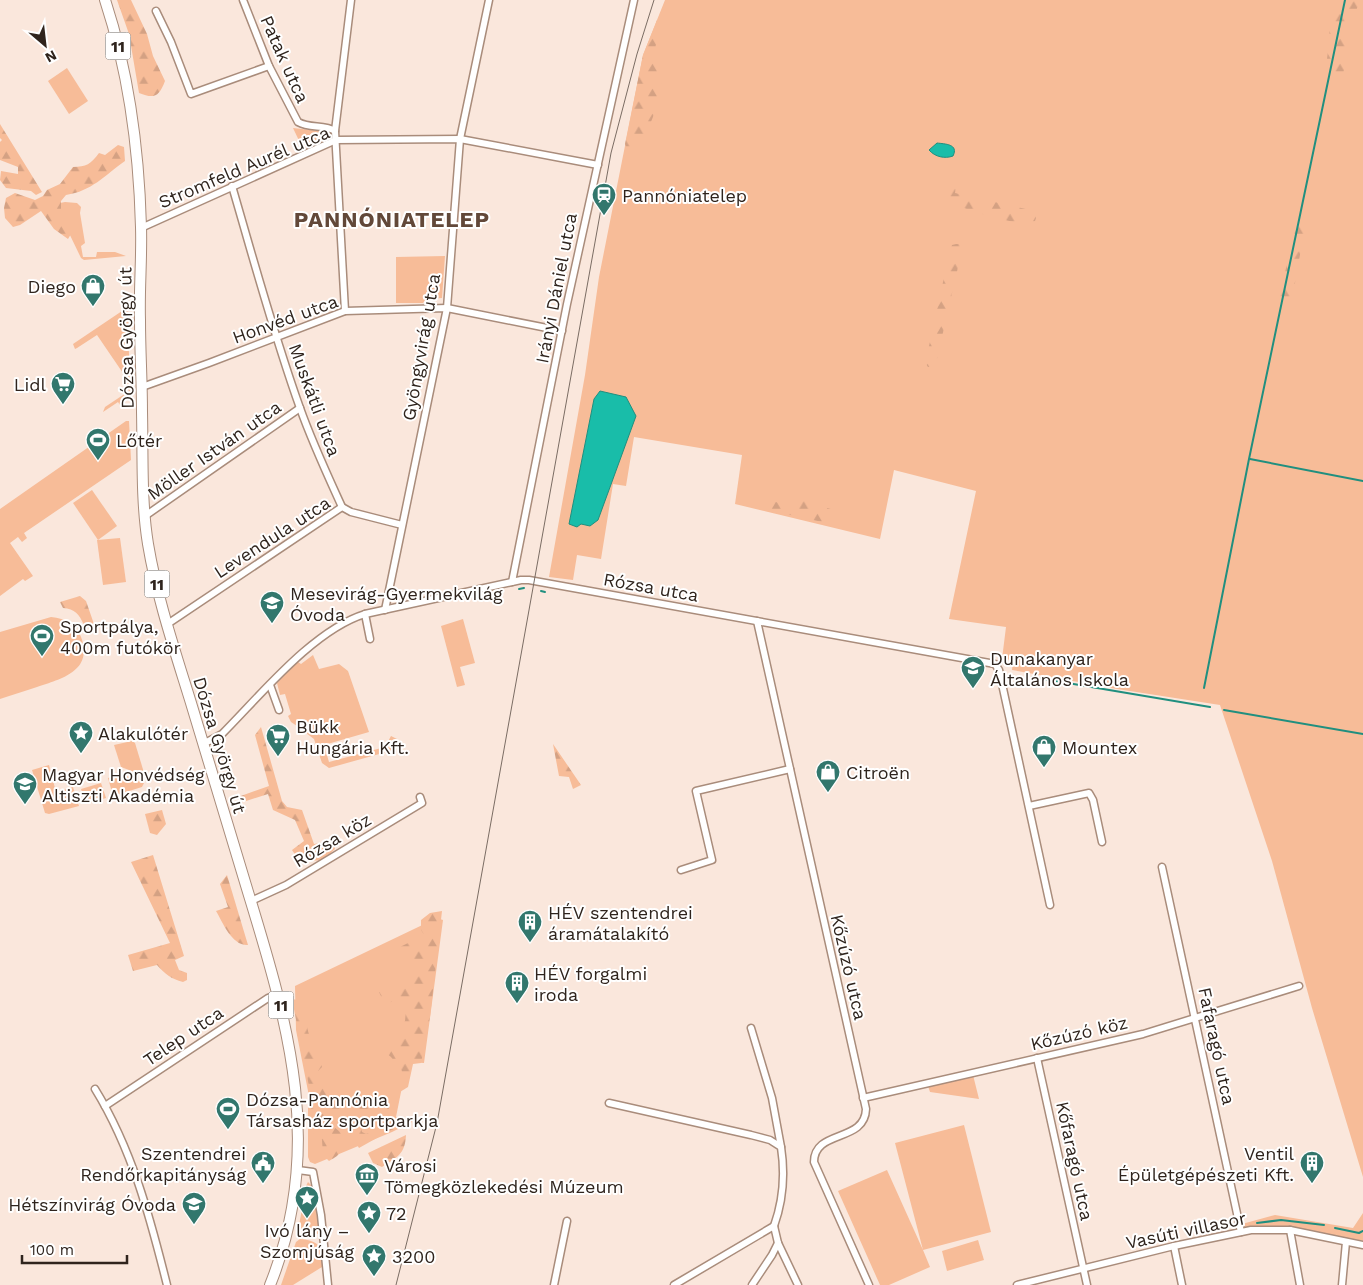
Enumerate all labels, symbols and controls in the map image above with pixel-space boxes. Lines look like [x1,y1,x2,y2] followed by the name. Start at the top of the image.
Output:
[256,12,314,106] street label: Patak utca
[20,20,70,70] north arrow
[106,32,130,59] road number: 11
[43,47,59,66] text: N
[155,121,333,213] street label: Stromfeld Aurél utca
[591,182,617,216] station icon: Pannóniatelep
[622,185,747,206] place label: Pannóniatelep
[294,207,490,232] district label: PANNÓNIATELEP
[531,211,581,365] street label: Irányi Dániel utca
[114,267,138,409] street label: Dózsa György út
[398,272,444,422] street label: Gyöngyvirág utca
[80,273,106,307] shop icon: Diego
[28,276,76,297] place label: Diego
[229,290,341,348] street label: Honvéd utca
[285,341,345,459] street label: Muskátli utca
[50,371,76,405] supermarket icon: Lidl
[14,374,46,395] place label: Lidl
[143,396,285,504] street label: Möller István utca
[85,427,111,461] sports icon: Lőtér
[116,430,162,451] place label: Lőtér
[210,492,334,582] street label: Levendula utca
[602,568,700,606] street label: Rózsa utca
[144,570,170,598] road number: 11
[290,583,503,625] place label: Mesevirág-Gyermekvilág Óvoda
[259,590,285,624] school or university icon: Mesevirág-Gyermekvilág Óvoda
[60,616,181,658] place label: Sportpálya, 400m futókör
[29,623,55,657] sports icon: Sportpálya, 400m futókör
[990,648,1129,690] place label: Dunakanyar Általános Iskola
[960,655,986,689] school or university icon: Dunakanyar Általános Iskola
[189,674,251,816] street label: Dózsa György út
[296,716,409,758] place label: Bükk Hungária Kft.
[68,720,94,754] place icon: Alakulótér
[98,723,188,744] place label: Alakulótér
[265,723,291,757] supermarket icon: Bükk Hungária Kft.
[1031,734,1057,768] shop icon: Mountex
[1062,737,1137,758] place label: Mountex
[815,759,841,793] shop icon: Citroën
[846,762,910,783] place label: Citroën
[42,764,205,806] place label: Magyar Honvédség Altiszti Akadémia
[12,771,38,805] school or university icon: Magyar Honvédség Altiszti Akadémia
[289,808,375,872] street label: Rózsa köz
[548,902,693,944] place label: HÉV szentendrei áramátalakító
[517,909,543,943] building icon: HÉV szentendrei áramátalakító
[827,912,871,1022] street label: Kőzúzó utca
[534,963,647,1005] place label: HÉV forgalmi iroda
[504,970,530,1004] building icon: HÉV forgalmi iroda
[1194,985,1240,1107] street label: Fafaragó utca
[268,992,294,1018] road number: 11
[139,1002,227,1070] street label: Telep utca
[1028,1012,1130,1054] street label: Kőzúzó köz
[246,1089,438,1131] place label: Dózsa-Pannónia Társasház sportparkja
[215,1096,241,1130] sports icon: Dózsa-Pannónia Társasház sportparkja
[1052,1100,1098,1222] street label: Kőfaragó utca
[80,1143,246,1185] place label: Szentendrei Rendőrkapitányság
[1118,1143,1294,1185] place label: Ventil Épületgépészeti Kft.
[250,1150,276,1184] public building icon: Szentendrei Rendőrkapitányság
[1299,1150,1325,1184] building icon: Ventil Épületgépészeti Kft.
[384,1155,624,1197] place label: Városi Tömegközlekedési Múzeum
[354,1162,380,1196] museum icon: Városi Tömegközlekedési Múzeum
[294,1185,320,1219] place icon: Ivó lány – Szomjúság
[181,1191,207,1225] school or university icon: Hétszínvirág Óvoda
[8,1194,176,1215] place label: Hétszínvirág Óvoda
[356,1200,382,1234] place icon: 72
[386,1203,407,1224] place label: 72
[1124,1207,1248,1253] street label: Vasúti villasor
[260,1220,354,1262] place label: Ivó lány – Szomjúság
[22,1232,128,1264] scale bar
[30,1241,74,1259] text: 100 m
[361,1243,387,1277] place icon: 3200
[392,1246,435,1267] place label: 3200

